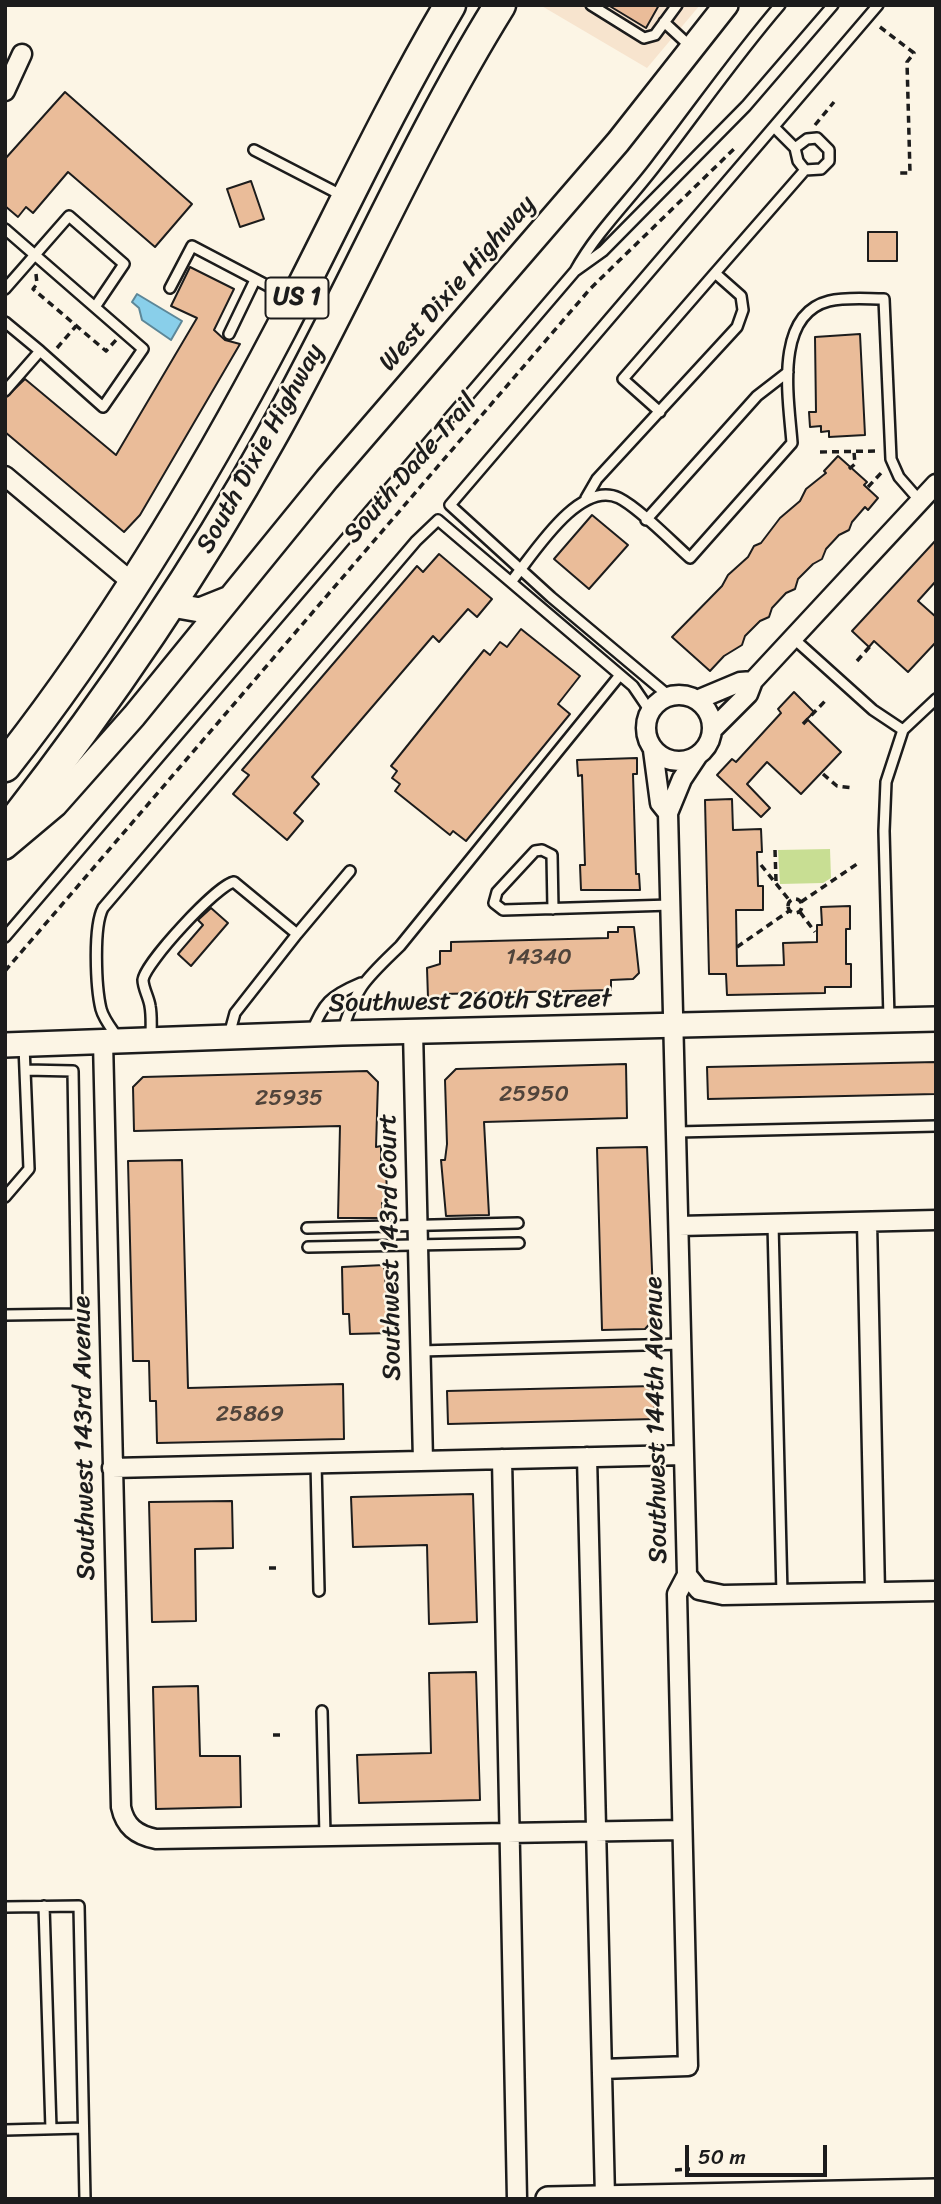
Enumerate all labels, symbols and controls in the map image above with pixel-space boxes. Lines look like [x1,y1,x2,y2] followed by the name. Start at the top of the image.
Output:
[373,190,543,378] street label: West Dixie Highway
[266,278,328,318] road number: US 1
[191,339,331,559] street label: South Dixie Highway
[338,388,484,550] street label: South Dade Trail
[506,944,572,972] house number: 14340
[328,984,612,1020] street label: Southwest 260th Street
[499,1081,569,1109] house number: 25950
[255,1085,323,1113] house number: 25935
[373,1113,409,1381] street label: Southwest 143rd Court
[639,1276,675,1564] street label: Southwest 144th Avenue
[67,1295,103,1581] street label: Southwest 143rd Avenue
[216,1401,284,1429] house number: 25869
[689,2130,831,2174] scale bar
[698,2138,746,2176] text: 50 m

